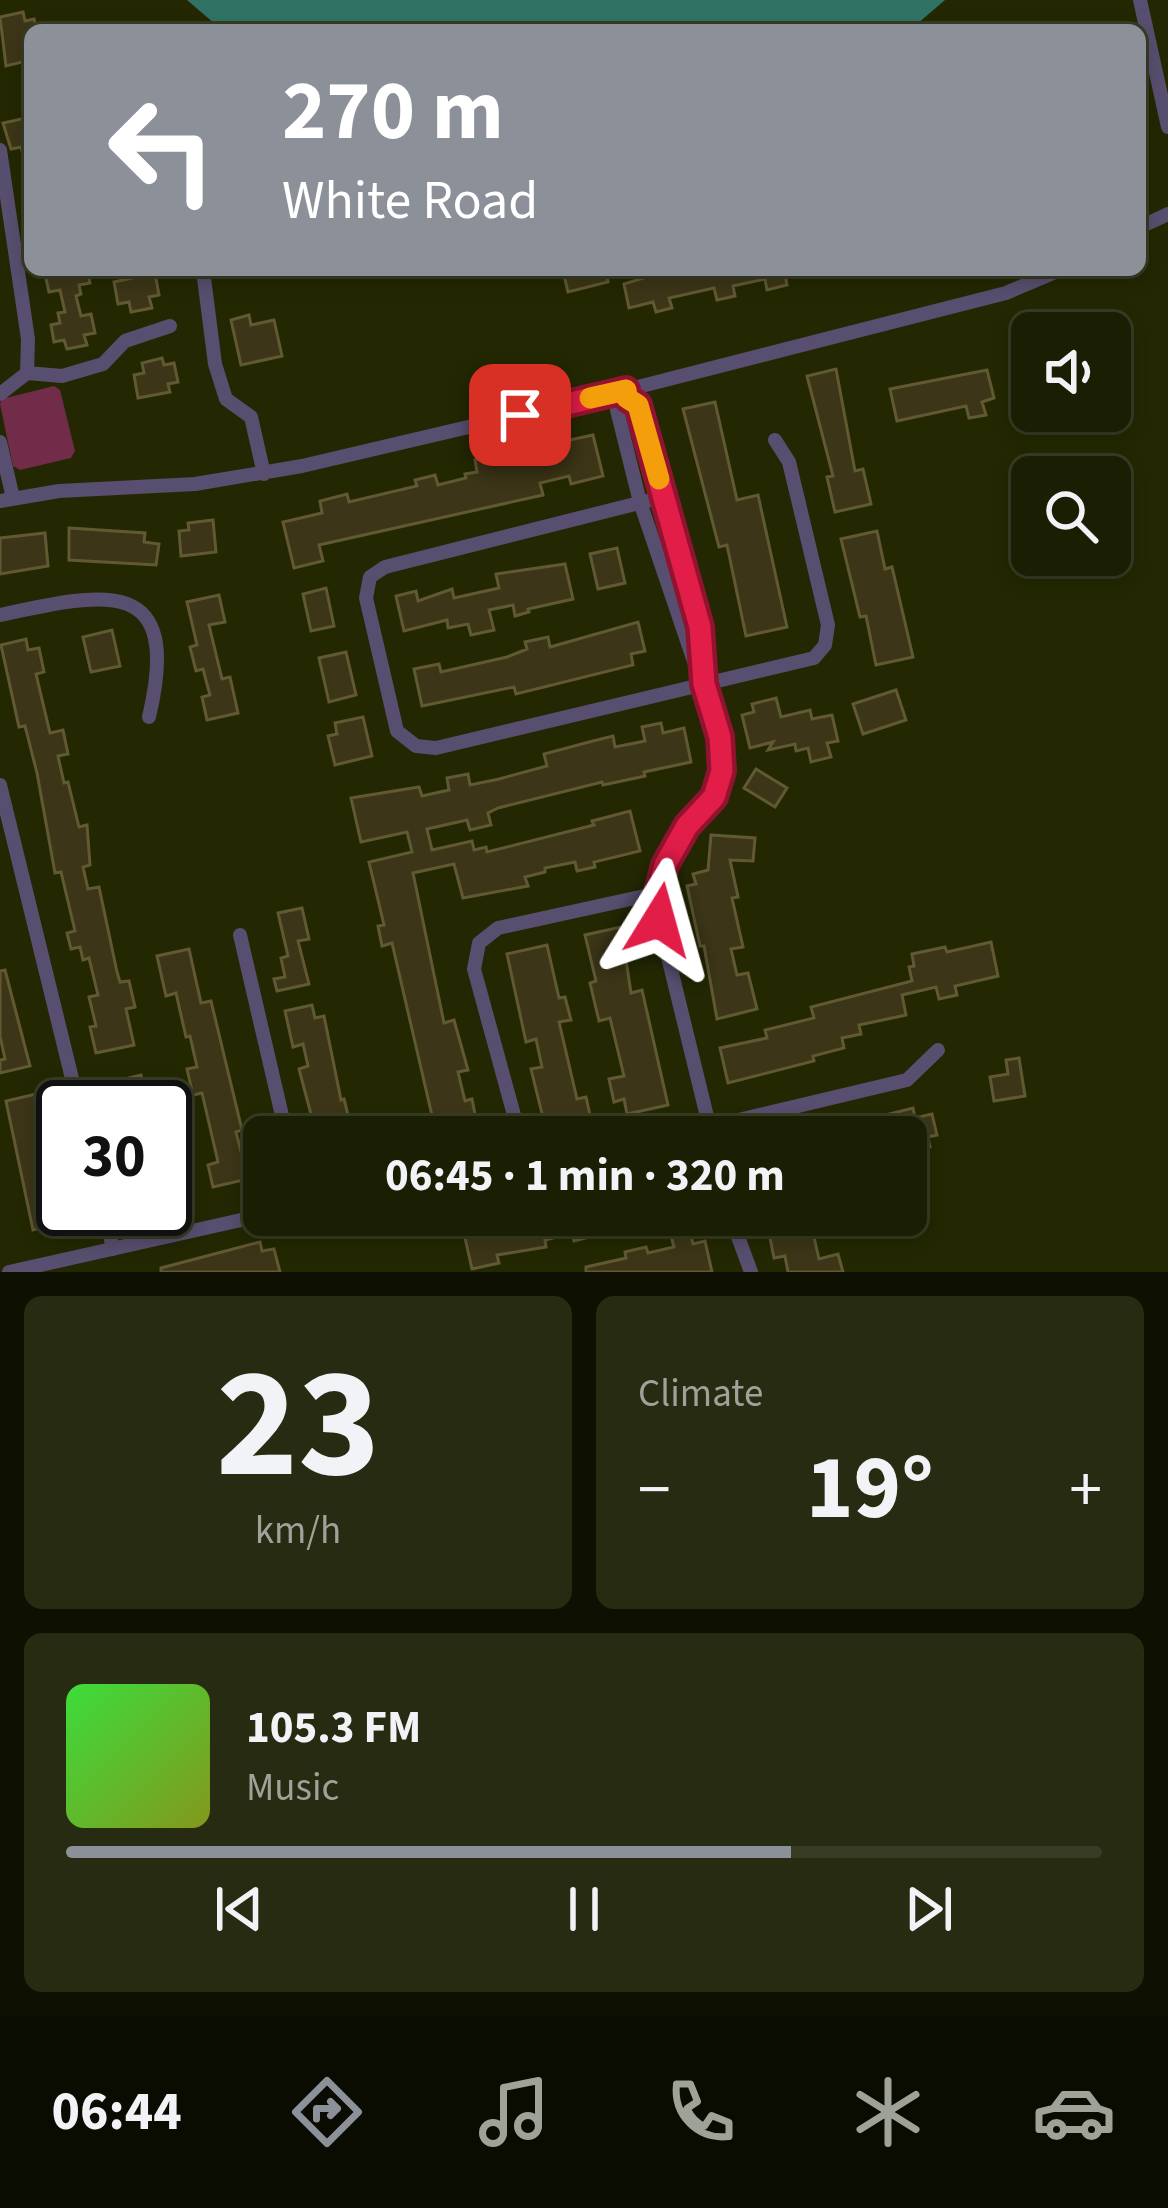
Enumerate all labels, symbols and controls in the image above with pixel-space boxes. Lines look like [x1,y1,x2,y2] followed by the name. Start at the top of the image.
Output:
[282,52,504,172] text: 270 m
[84,72,240,228] icon: left
[282,163,538,240] text: White Road
[1011,312,1131,576] map controls
[1011,312,1131,432] button: sound
[469,364,571,466] pin
[487,382,553,448] icon: arrive
[1011,456,1131,576] button: search
[596,857,722,983] position arrow
[36,1080,192,1236] speed limit sign: 30
[385,1144,785,1208] text: 06:45 · 1 min · 320 m
[216,1314,380,1536] text: 23
[638,1366,763,1422] text: Climate
[806,1425,934,1553] text: 19°
[638,1443,671,1537] text: −
[1069,1443,1102,1537] text: +
[255,1503,341,1559] text: km/h
[246,1696,421,1760] text: 105.3 FM
[246,1760,339,1816] text: Music
[206,1876,272,1942] icon: previous
[551,1876,617,1942] icon: pause
[896,1876,962,1942] icon: next
[285,2070,369,2154] icon: directions
[472,2070,556,2154] icon: music
[659,2070,743,2154] icon: phone
[846,2070,930,2154] icon: climate
[1032,2070,1116,2154] icon: car
[51,2074,182,2151] text: 06:44

